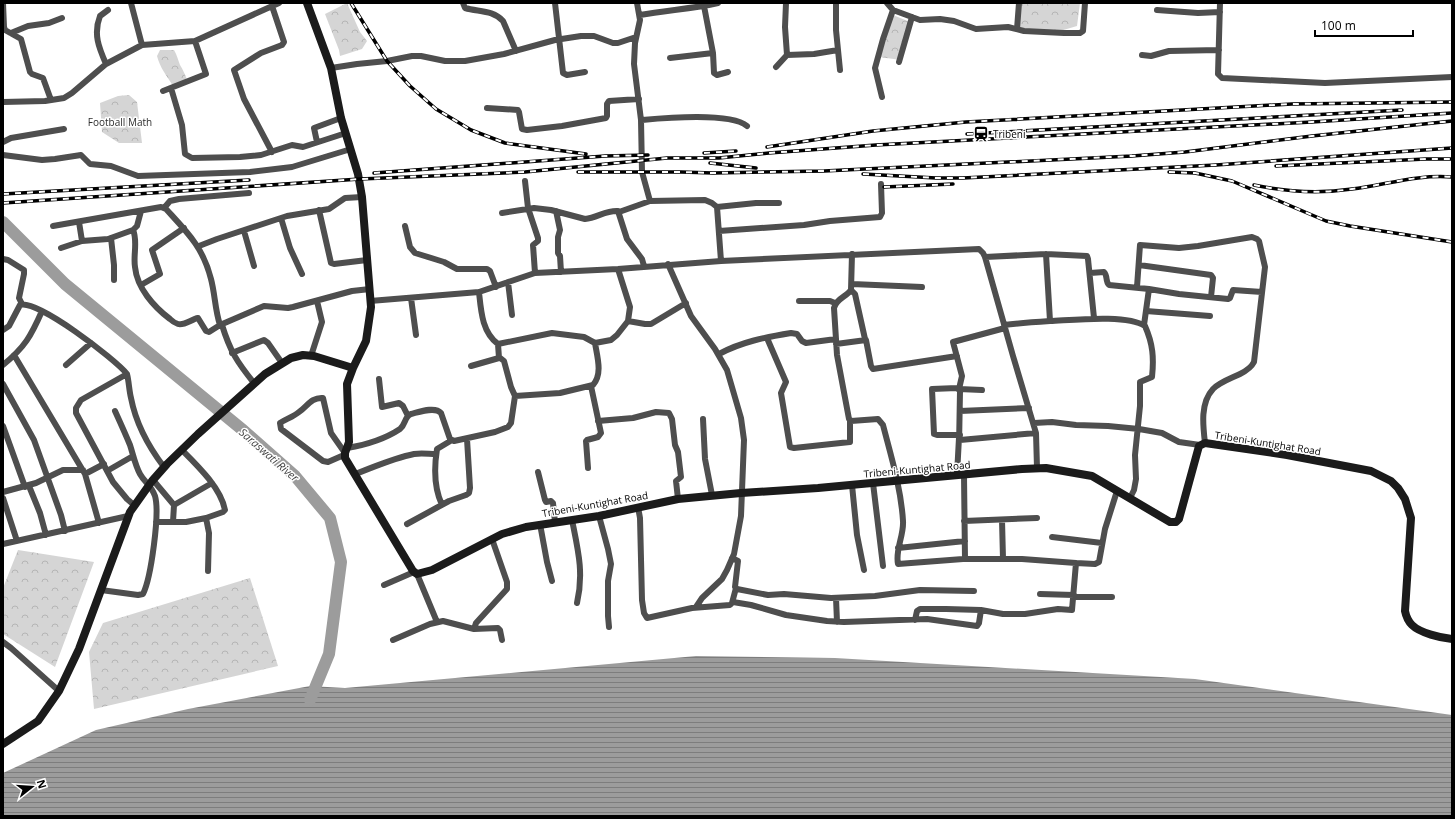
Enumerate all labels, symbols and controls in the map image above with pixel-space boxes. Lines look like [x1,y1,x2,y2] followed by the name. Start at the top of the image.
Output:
[1315,12,1413,38] scale bar
[1321,17,1356,34] text: 100 m
[88,115,152,129] park label: Football Math
[972,125,990,143] station icon: Tribeni
[993,127,1026,141] place label: Tribeni
[236,425,303,485] water label: Saraswati River
[1214,428,1322,458] street label: Tribeni-Kuntighat Road
[863,457,971,481] street label: Tribeni-Kuntighat Road
[541,488,649,520] street label: Tribeni-Kuntighat Road
[12,767,52,807] north arrow
[34,777,51,790] text: N

